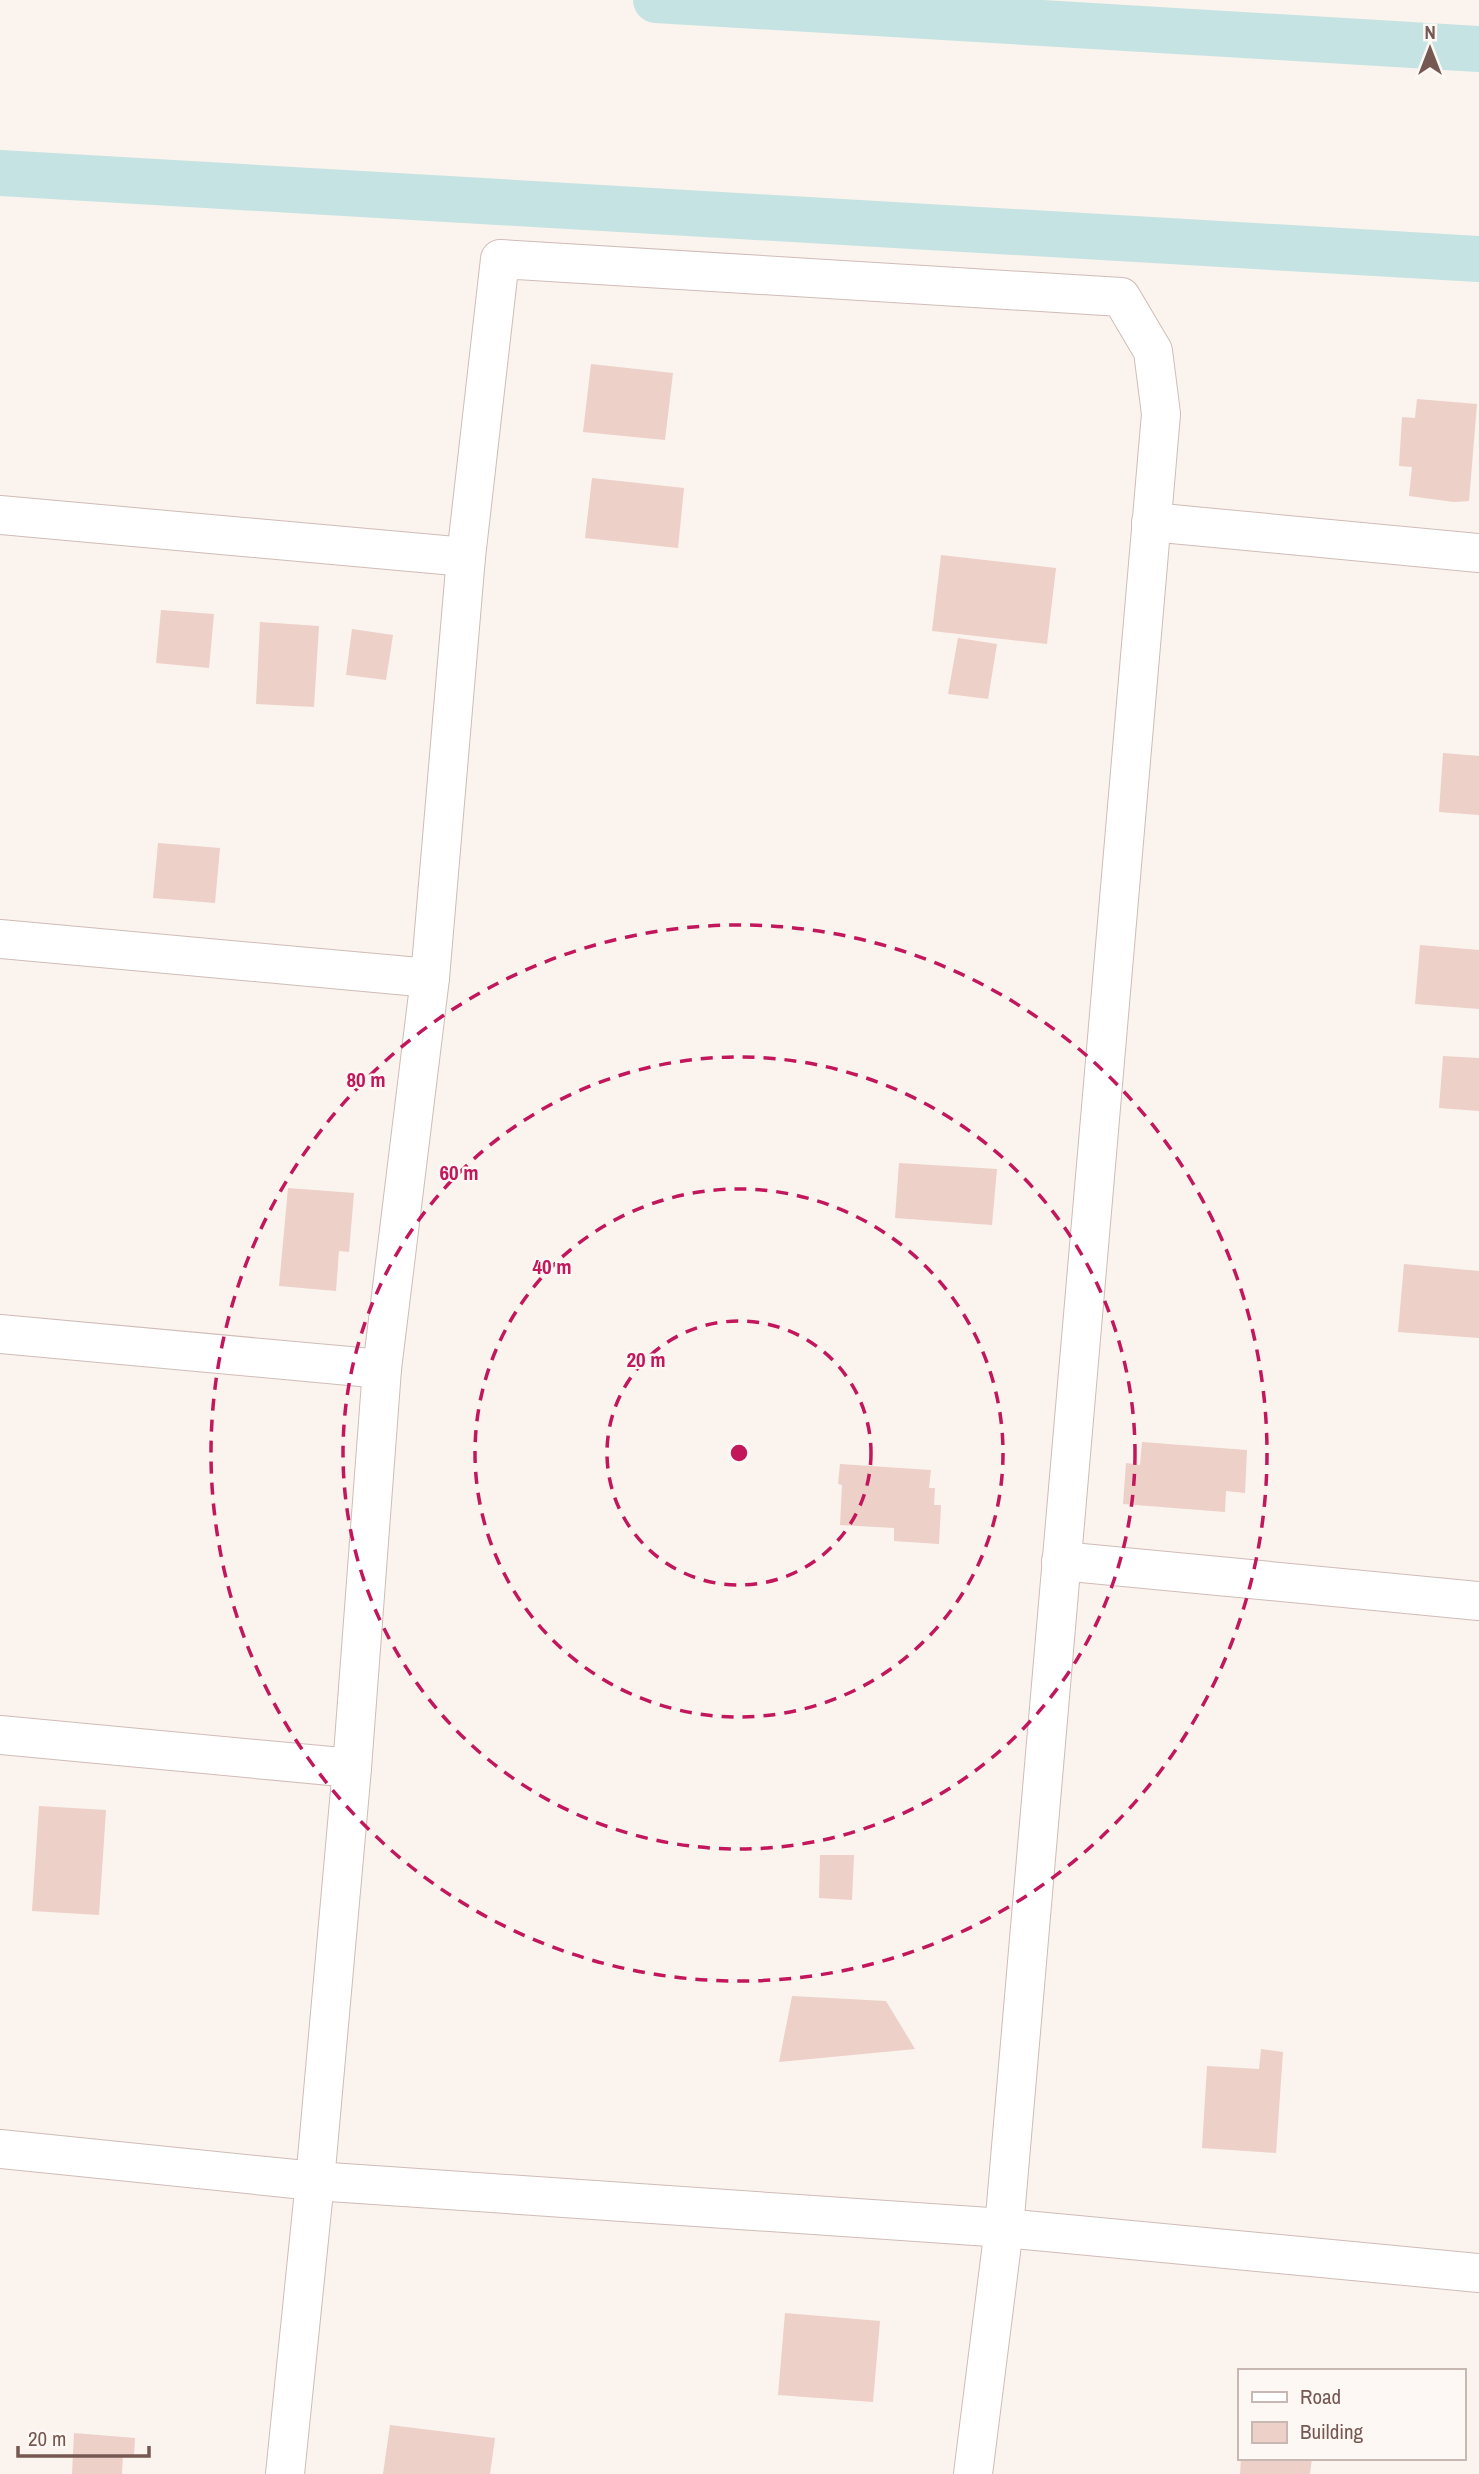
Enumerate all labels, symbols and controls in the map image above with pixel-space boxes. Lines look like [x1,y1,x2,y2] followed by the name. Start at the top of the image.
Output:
[1395,14,1465,84] north arrow
[1424,19,1436,45] text: N
[346,1065,386,1094] text: 80 m
[439,1158,479,1187] text: 60 m
[532,1252,572,1281] text: 40 m
[626,1345,666,1374] text: 20 m
[727,1441,751,1465] centre of rings
[1238,2369,1465,2460] legend
[1300,2382,1341,2411] text: Road
[18,2414,149,2458] scale bar
[1300,2417,1364,2446] text: Building
[28,2424,66,2453] text: 20 m

